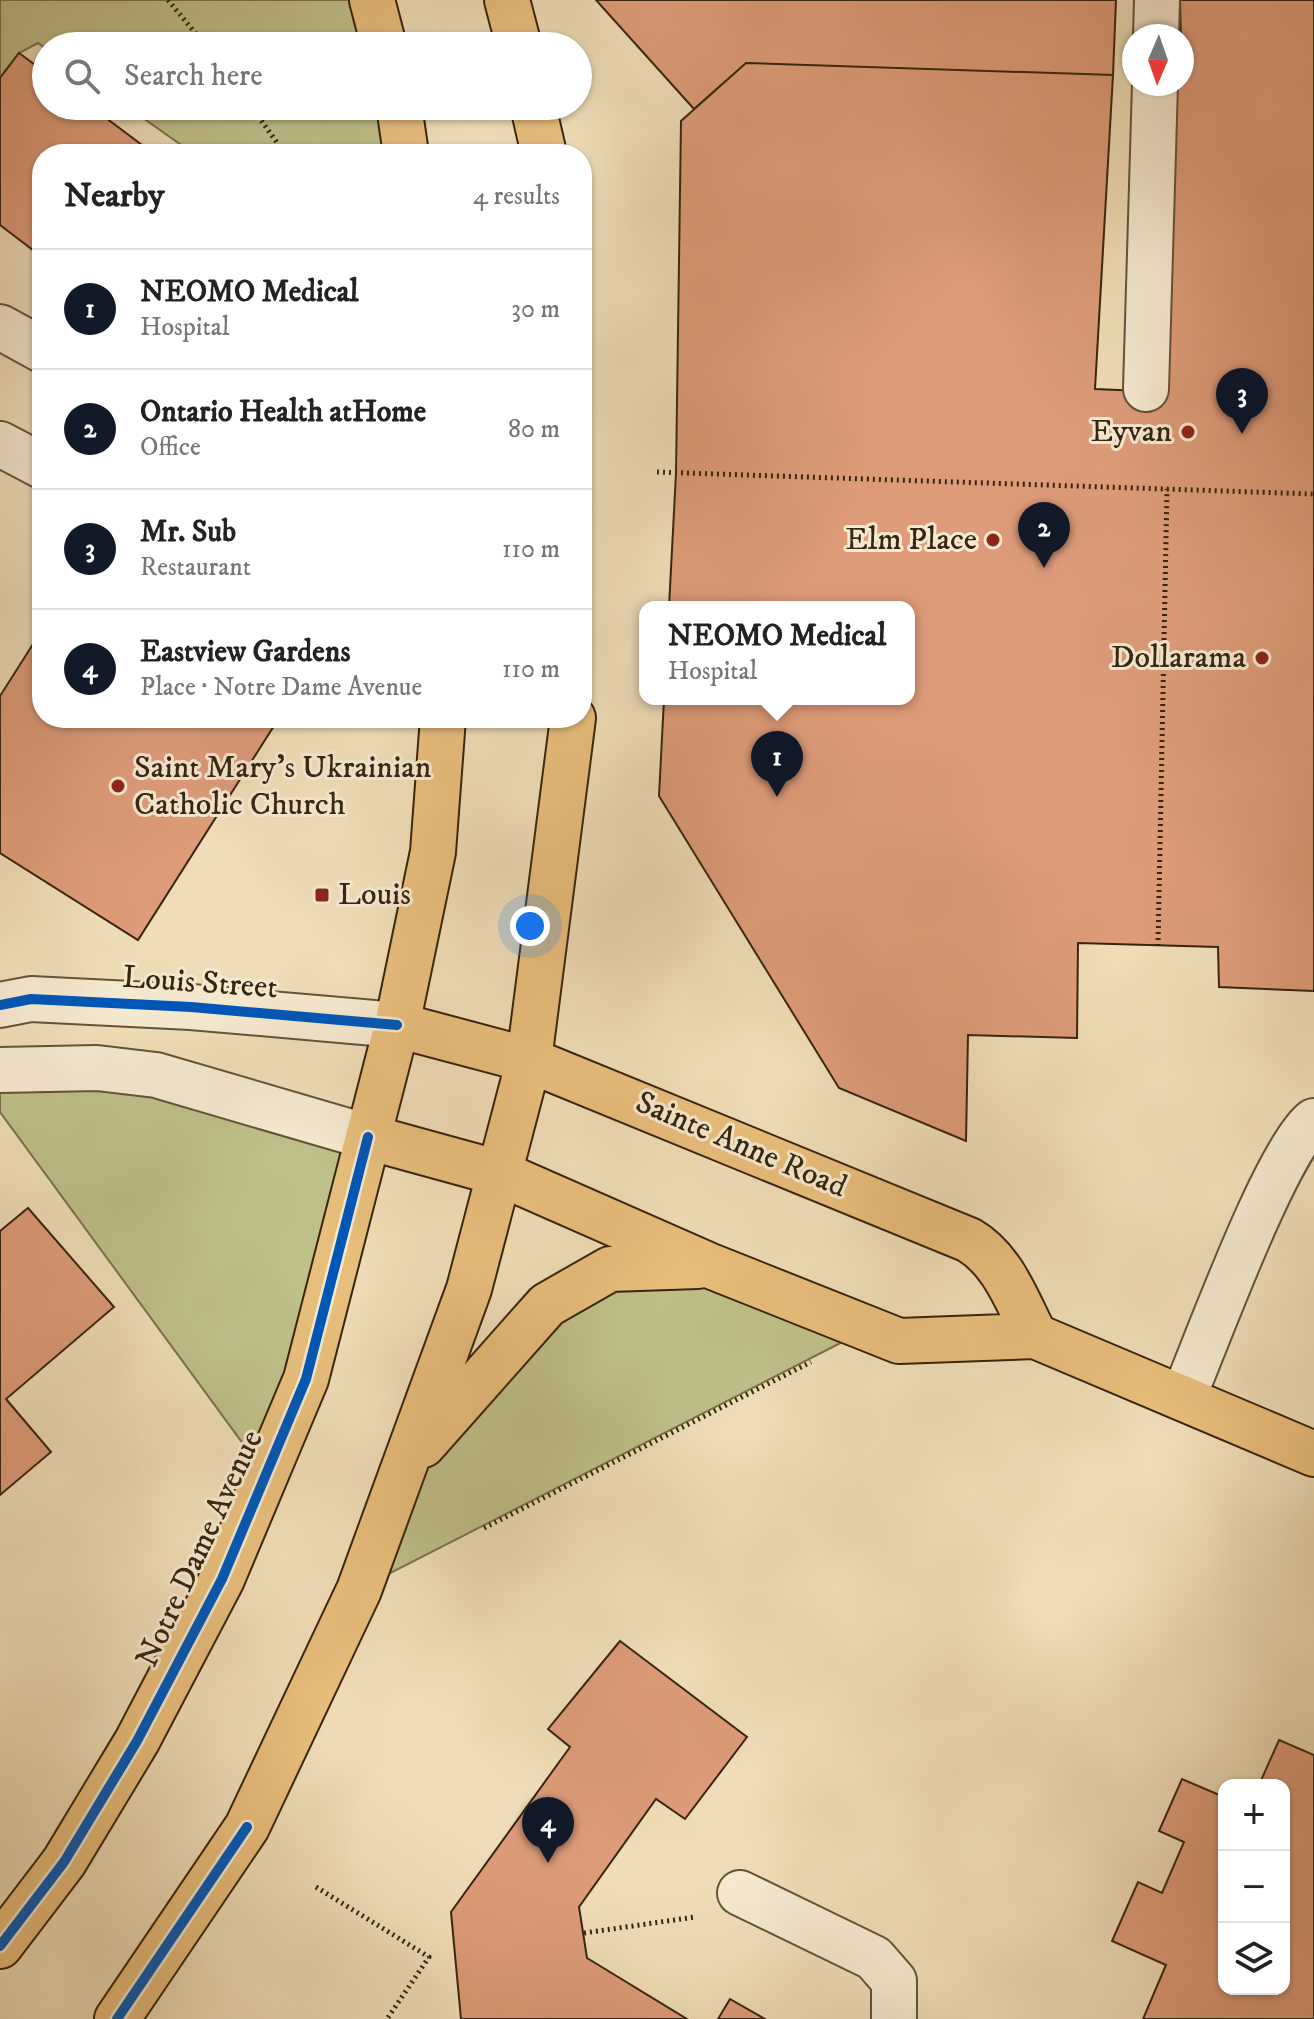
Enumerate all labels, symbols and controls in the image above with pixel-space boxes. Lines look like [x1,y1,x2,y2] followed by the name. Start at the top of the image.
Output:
[1122,24,1194,96] north arrow
[32,32,592,120] search box
[60,54,104,98] icon: search
[124,58,263,95] text: Search here
[64,175,165,217] text: Nearby
[473,180,560,213] text: 4 results
[140,274,358,311] text: NEOMO Medical
[85,293,95,326] text: 1
[511,293,560,326] text: 30 m
[140,311,230,344] text: Hospital
[1216,368,1268,434] pin: 3
[140,394,426,431] text: Ontario Health atHome
[1090,412,1172,452] place label: Eyvan
[84,413,96,446] text: 2
[508,413,560,446] text: 80 m
[1179,423,1197,441] marker: Eyvan
[140,431,201,464] text: Office
[1018,502,1070,568] pin: 2
[140,514,236,551] text: Mr. Sub
[845,520,977,560] place label: Elm Place
[984,531,1002,549] marker: Elm Place
[85,533,95,566] text: 3
[502,533,560,566] text: 110 m
[140,551,251,584] text: Restaurant
[639,601,915,705] popup
[668,618,886,655] text: NEOMO Medical
[140,634,350,671] text: Eastview Gardens
[1111,638,1246,678] place label: Dollarama
[1253,649,1271,667] marker: Dollarama
[83,653,97,686] text: 4
[502,653,560,686] text: 110 m
[668,655,757,688] text: Hospital
[140,671,422,704] text: Place · Notre Dame Avenue
[751,731,803,797] pin: 1
[134,748,432,825] place label: Saint Mary’s Ukrainian Catholic Church
[109,777,127,795] marker: Saint Mary’s Ukrainian Catholic Church
[338,875,411,915] place label: Louis
[313,886,331,904] marker: Louis
[510,906,550,946] your location
[121,958,279,1008] street label: Louis Street
[629,1083,853,1207] street label: Sainte Anne Road
[128,1424,272,1674] street label: Notre Dame Avenue
[1218,1779,1290,1995] map controls
[1218,1779,1290,1851] button: +
[522,1797,574,1863] pin: 4
[1218,1851,1290,1923] button: −
[1218,1923,1290,1995] button: layers

